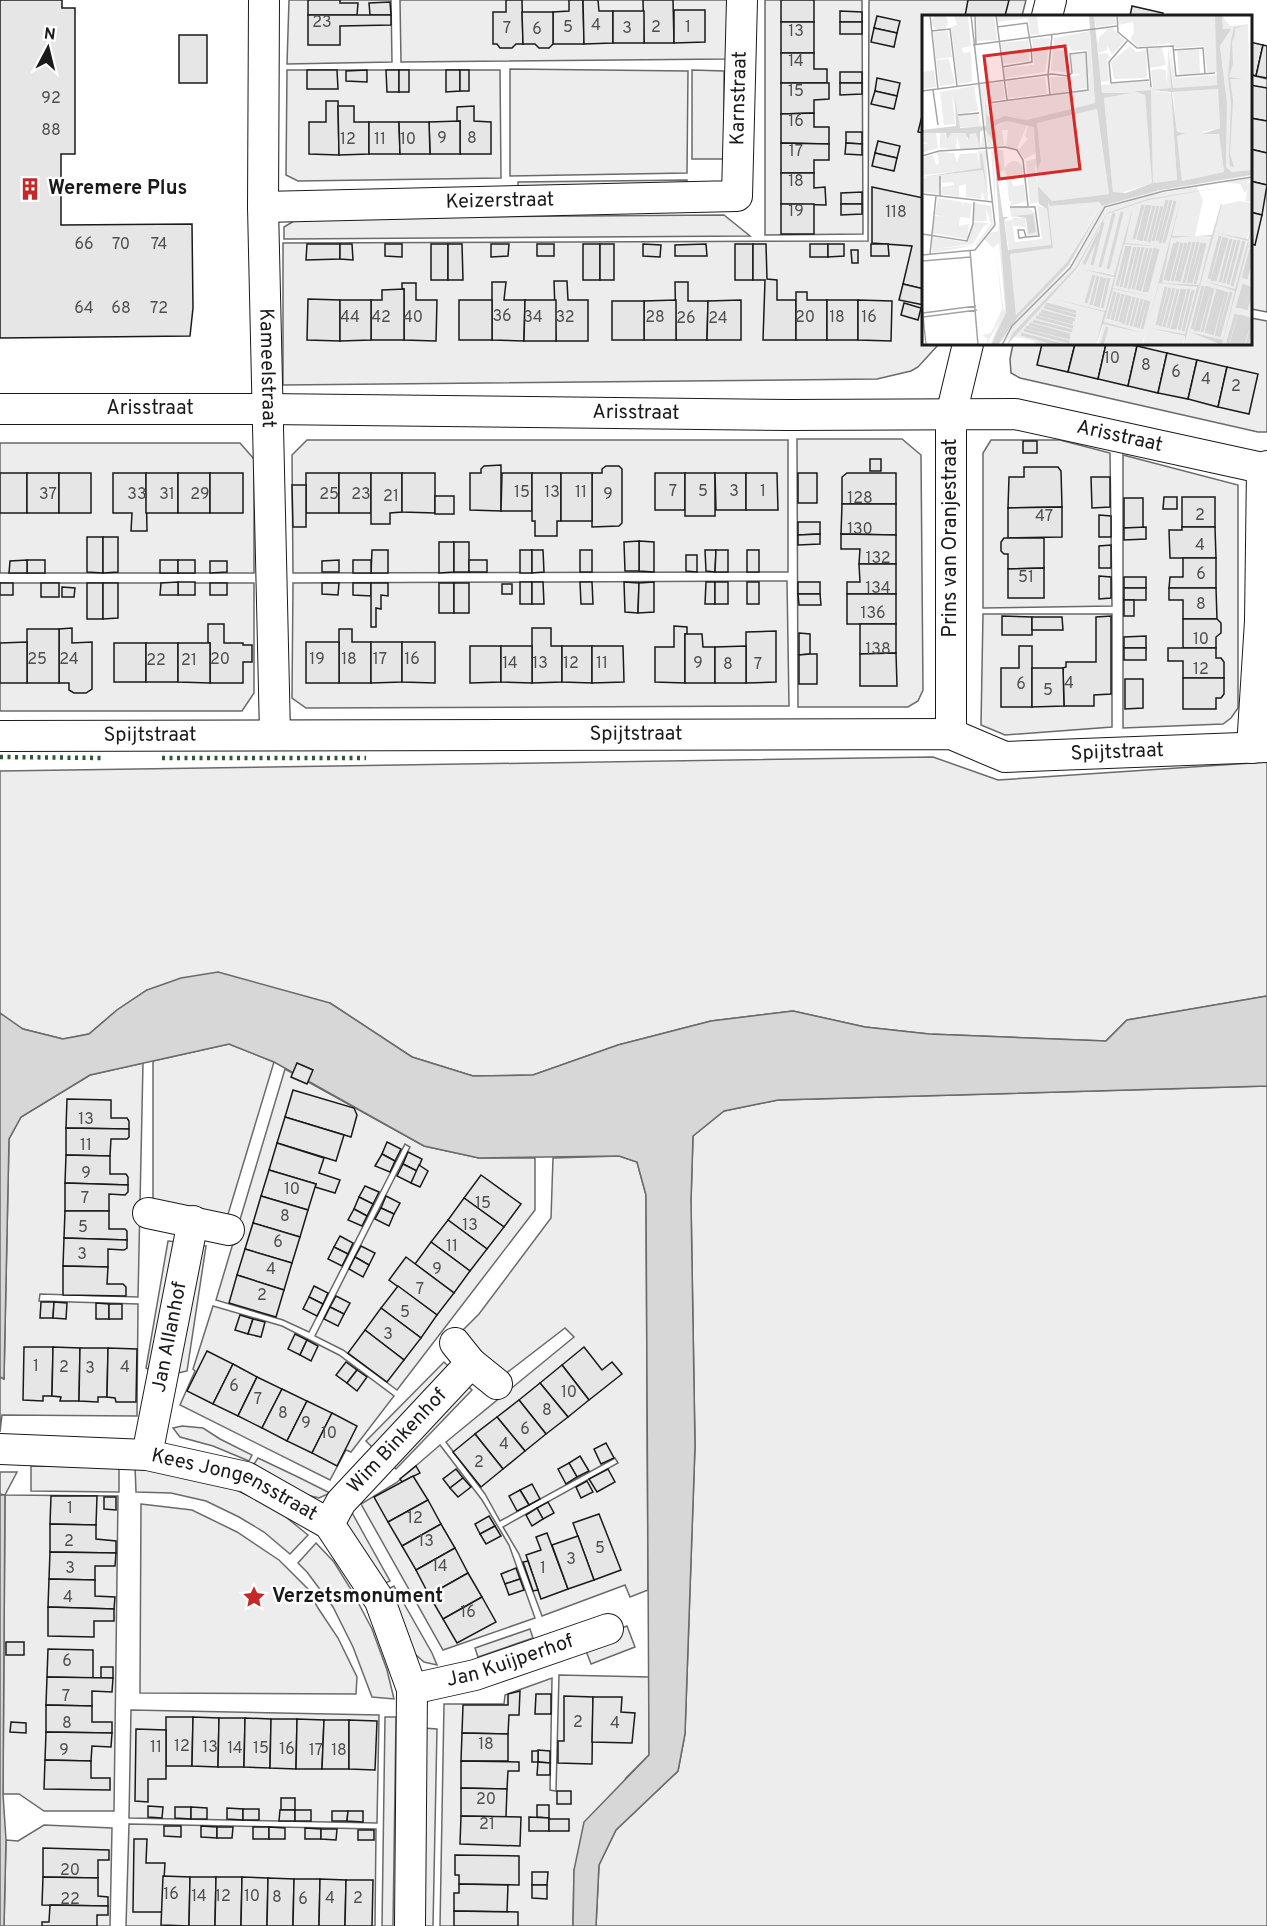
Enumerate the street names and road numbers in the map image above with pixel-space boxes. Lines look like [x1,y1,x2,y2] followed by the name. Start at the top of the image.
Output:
[725,51,754,146] street label: Karnstraat
[445,187,555,216] street label: Keizerstraat
[252,308,281,428] street label: Kameelstraat
[106,396,194,422] street label: Arisstraat
[592,400,680,427] street label: Arisstraat
[1074,415,1165,459] street label: Arisstraat
[938,438,964,638] street label: Prins van Oranjestraat
[589,722,683,748] street label: Spijtstraat
[103,723,197,749] street label: Spijtstraat
[1070,738,1164,767] street label: Spijtstraat
[147,1279,194,1395] street label: Jan Allanhof
[342,1383,453,1499] street label: Wim Binkenhof
[149,1443,322,1528] street label: Kees Jongensstraat
[444,1629,577,1694] street label: Jan Kuijperhof

